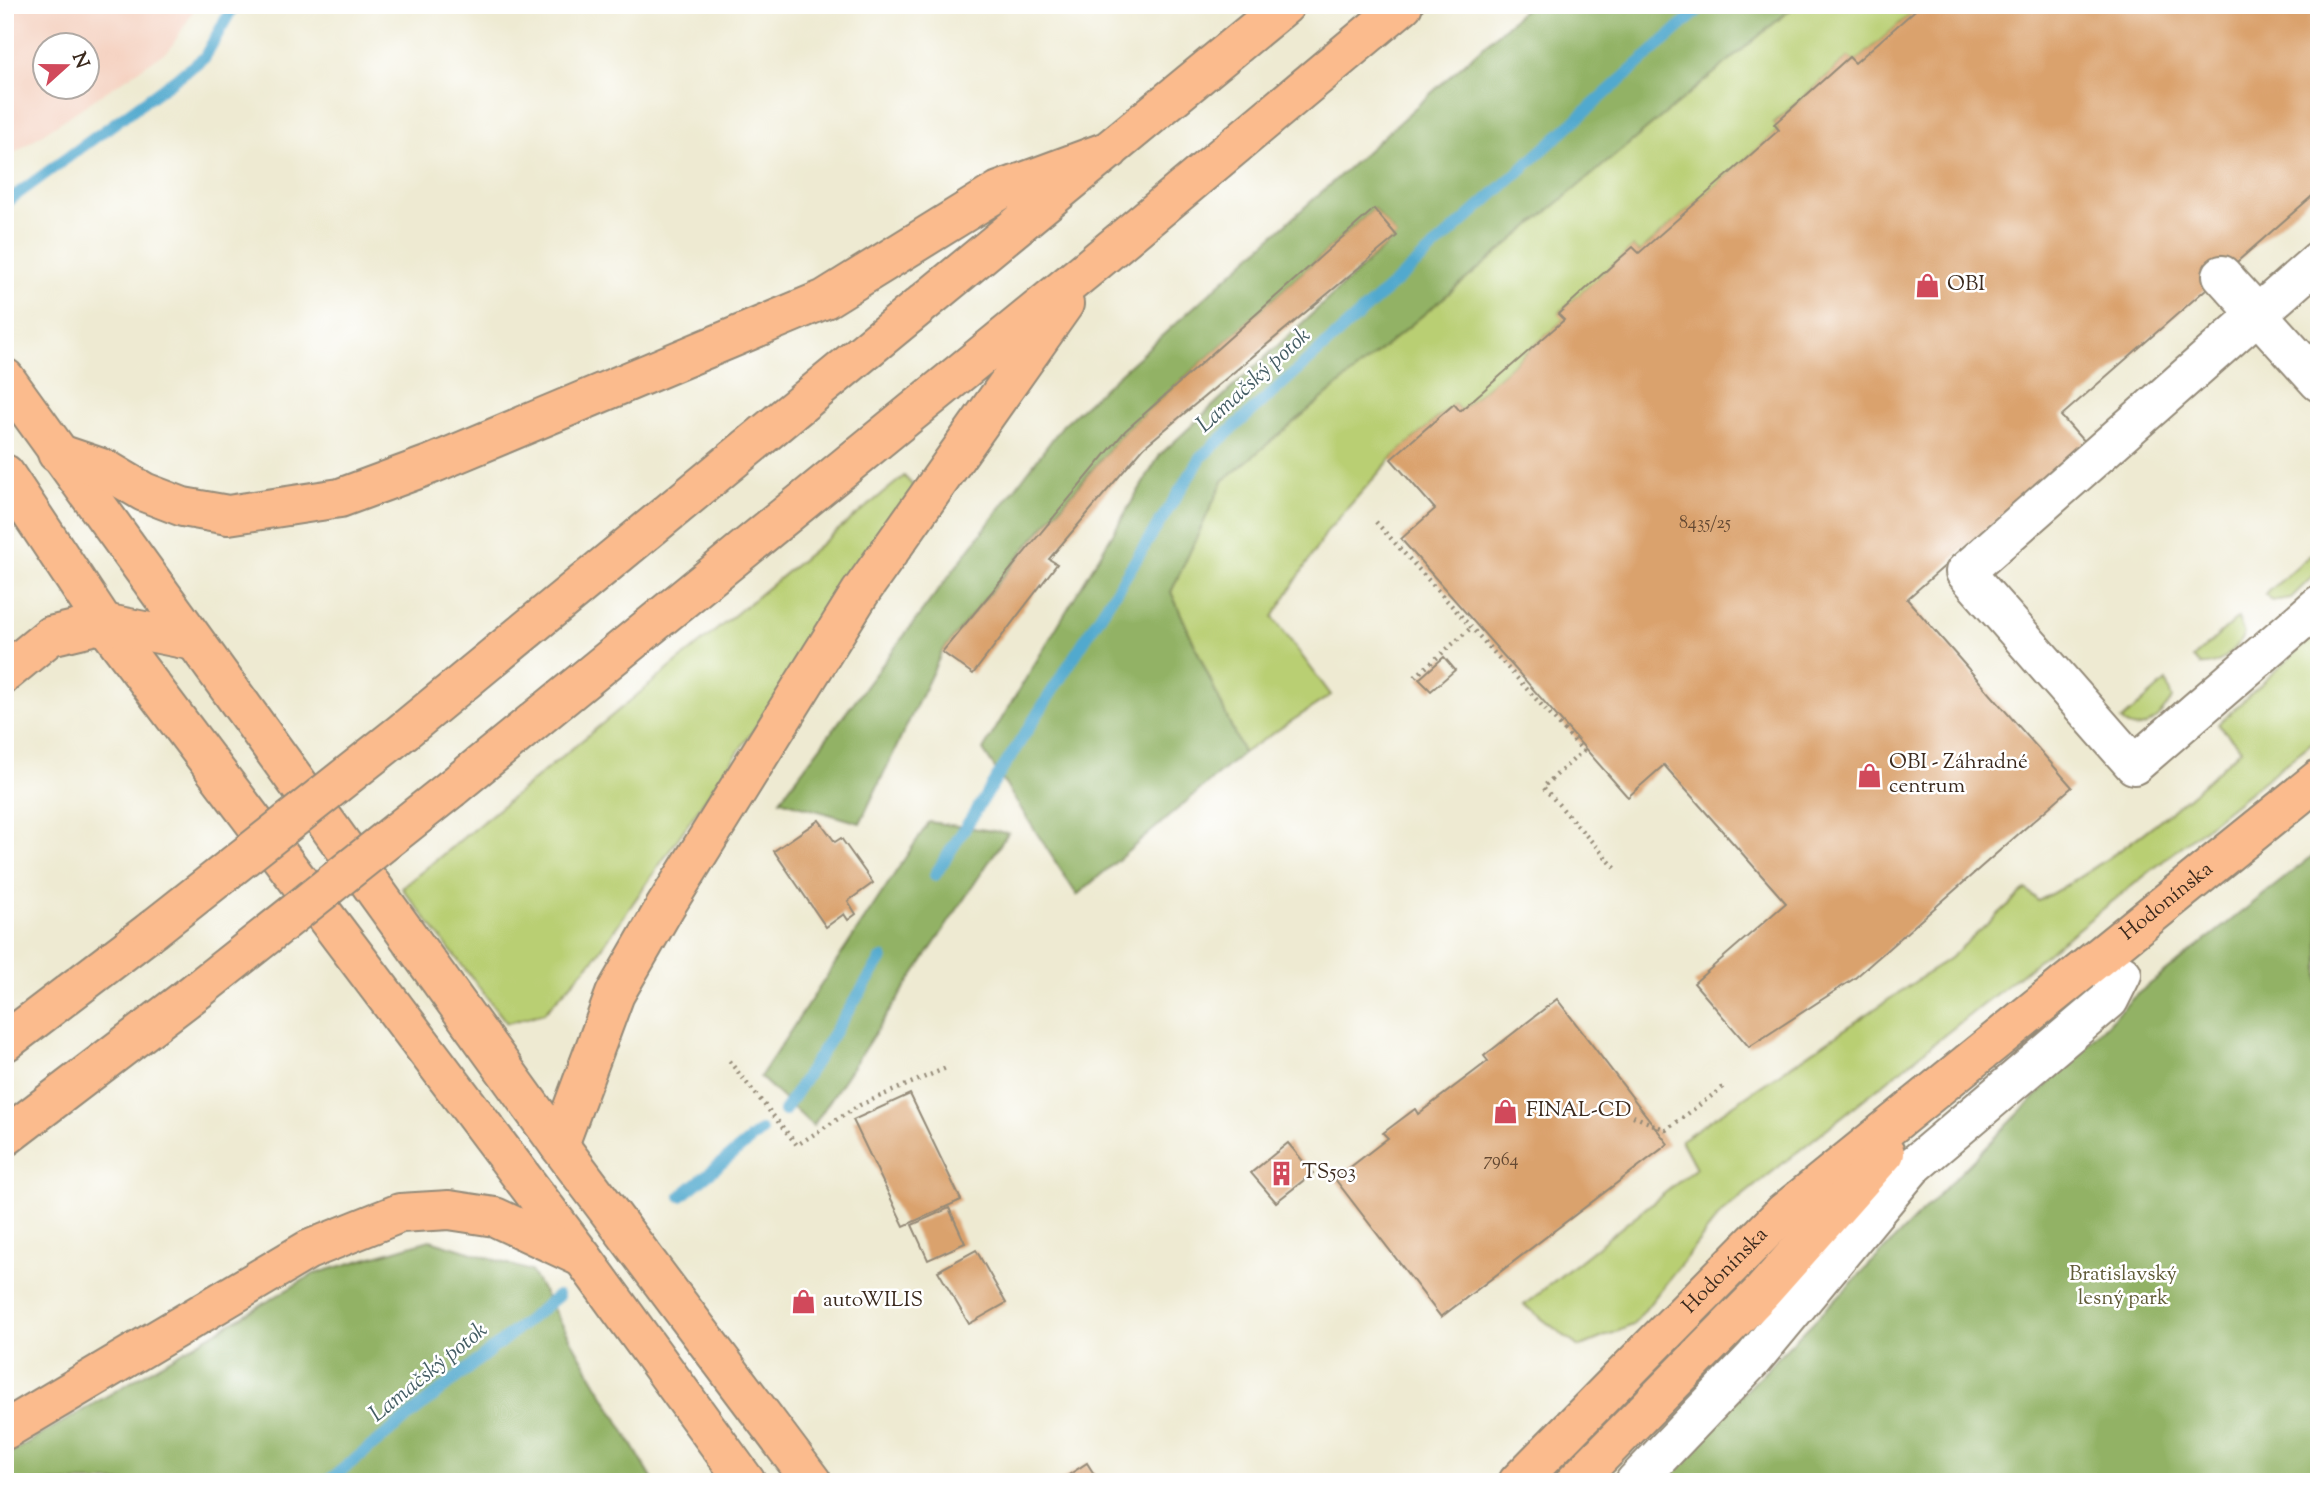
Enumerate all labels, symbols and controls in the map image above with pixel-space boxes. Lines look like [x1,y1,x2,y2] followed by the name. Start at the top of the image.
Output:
[32,32,102,102] north arrow
[64,49,95,73] text: N
[1947,270,1985,300] place label: OBI
[1913,271,1941,299] shop icon: OBI
[1189,321,1319,441] water label: Lamačský potok
[1679,511,1731,537] house number: 8435/25
[1889,748,2028,802] place label: OBI - Záhradné centrum
[1855,761,1883,789] shop icon: OBI - Záhradné centrum
[2114,855,2220,949] street label: Hodonínska
[1526,1096,1631,1126] place label: FINAL-CD
[1492,1097,1520,1125] shop icon: FINAL-CD
[1483,1148,1519,1174] house number: 7964
[1302,1158,1356,1188] place label: TS503
[1268,1159,1296,1187] building icon: TS503
[1676,1221,1776,1321] street label: Hodonínska
[2069,1260,2178,1314] park label: Bratislavský lesný park
[823,1286,923,1316] place label: autoWILIS
[789,1287,817,1315] shop icon: autoWILIS
[363,1315,495,1431] water label: Lamačský potok

